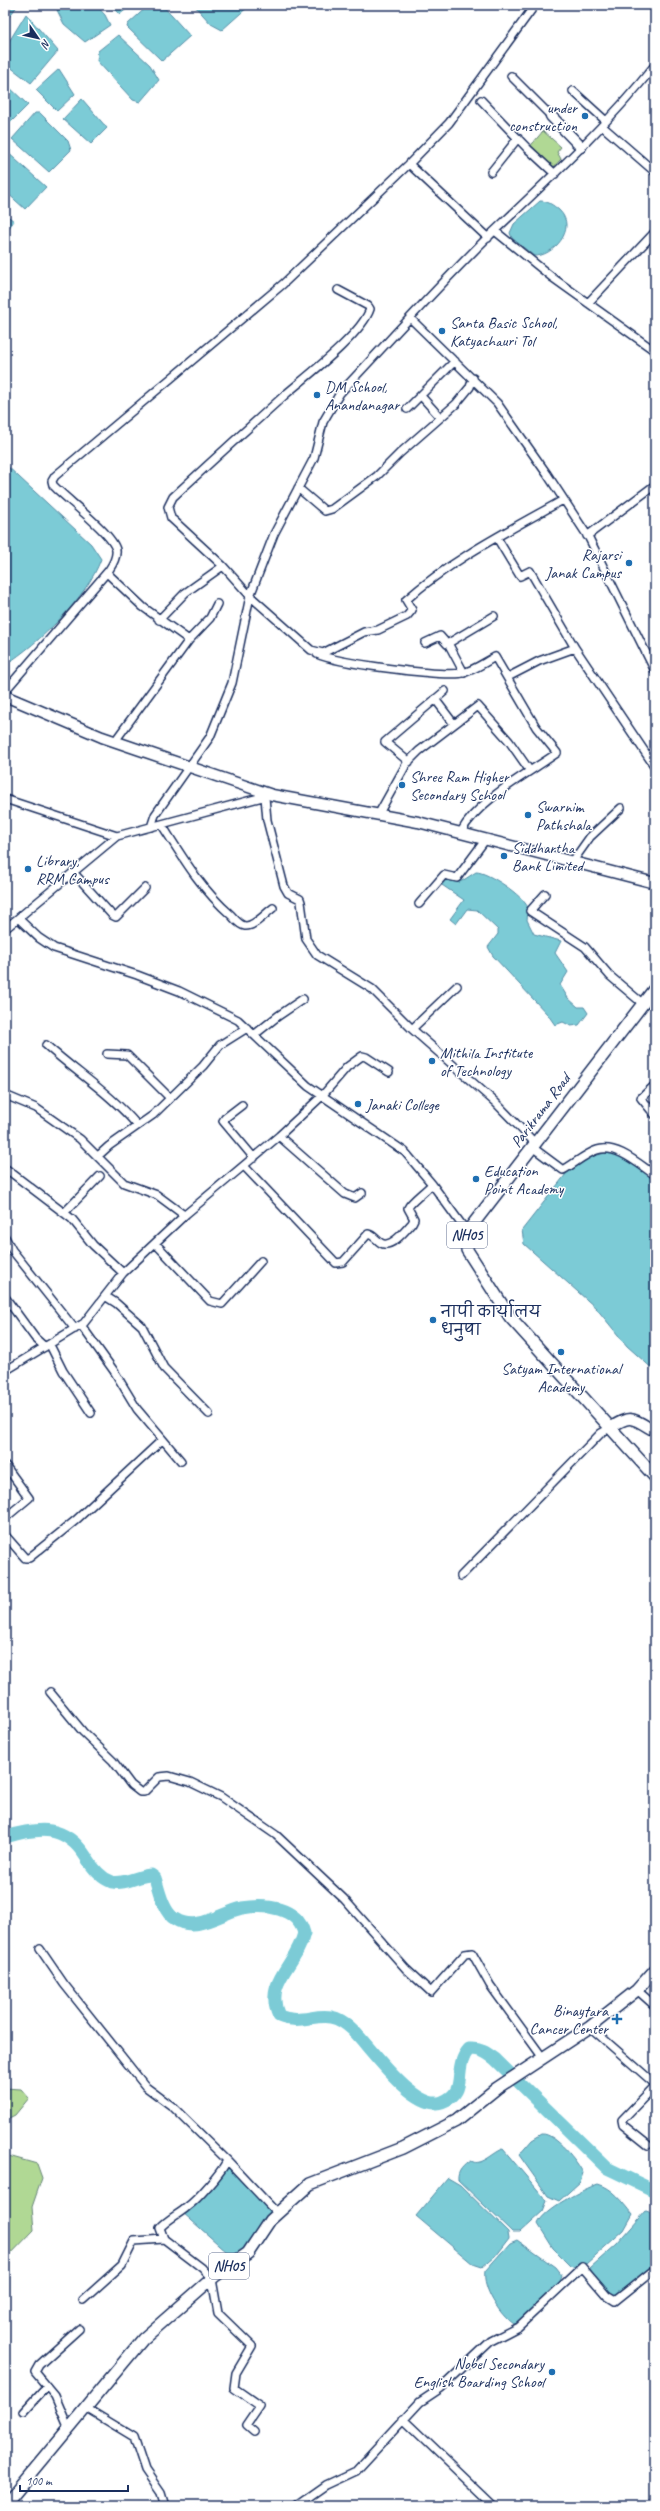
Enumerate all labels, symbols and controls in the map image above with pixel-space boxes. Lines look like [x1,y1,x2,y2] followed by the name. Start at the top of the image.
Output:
[18,18,58,58] north arrow
[37,37,54,52] text: N
[509,98,578,136] place label: under construction
[580,111,590,121] marker: under construction
[450,313,558,351] place label: Santa Basic School, Katyachauri Tol
[437,326,447,336] marker: Santa Basic School, Katyachauri Tol
[325,377,400,415] place label: DM School, Anandanagar
[312,390,322,400] marker: DM School, Anandanagar
[544,545,623,583] place label: Rajarsi Janak Campus
[624,558,634,568] marker: Rajarsi Janak Campus
[410,767,510,805] place label: Shree Ram Higher Secondary School
[397,780,407,790] marker: Shree Ram Higher Secondary School
[536,797,592,835] place label: Swarnim Pathshala
[523,810,533,820] marker: Swarnim Pathshala
[512,838,585,876] place label: Siddhartha Bank Limited
[36,851,110,889] place label: Library, RRM Campus
[499,851,509,861] marker: Siddhartha Bank Limited
[23,864,33,874] marker: Library, RRM Campus
[440,1043,534,1081] place label: Mithila Institute of Technology
[427,1056,437,1066] marker: Mithila Institute of Technology
[506,1068,577,1152] street label: Parikrama Road
[365,1095,441,1115] place label: Janaki College
[353,1099,363,1109] marker: Janaki College
[484,1161,565,1199] place label: Education Point Academy
[471,1174,481,1184] marker: Education Point Academy
[447,1222,487,1248] road number: NH05
[440,1299,542,1342] place label: नापी कार्यालय धनुषा
[428,1315,438,1325] marker: नापी कार्यालय धनुषा
[556,1347,566,1357] marker: Satyam International Academy
[501,1359,624,1397] place label: Satyam International Academy
[530,2001,609,2039] place label: Binaytara Cancer Center
[611,2013,623,2025] marker: Binaytara Cancer Center
[209,2253,249,2279] road number: NH05
[414,2354,547,2392] place label: Nobel Secondary English Boarding School
[547,2367,557,2377] marker: Nobel Secondary English Boarding School
[20,2467,128,2493] scale bar
[26,2473,53,2489] text: 100 m

